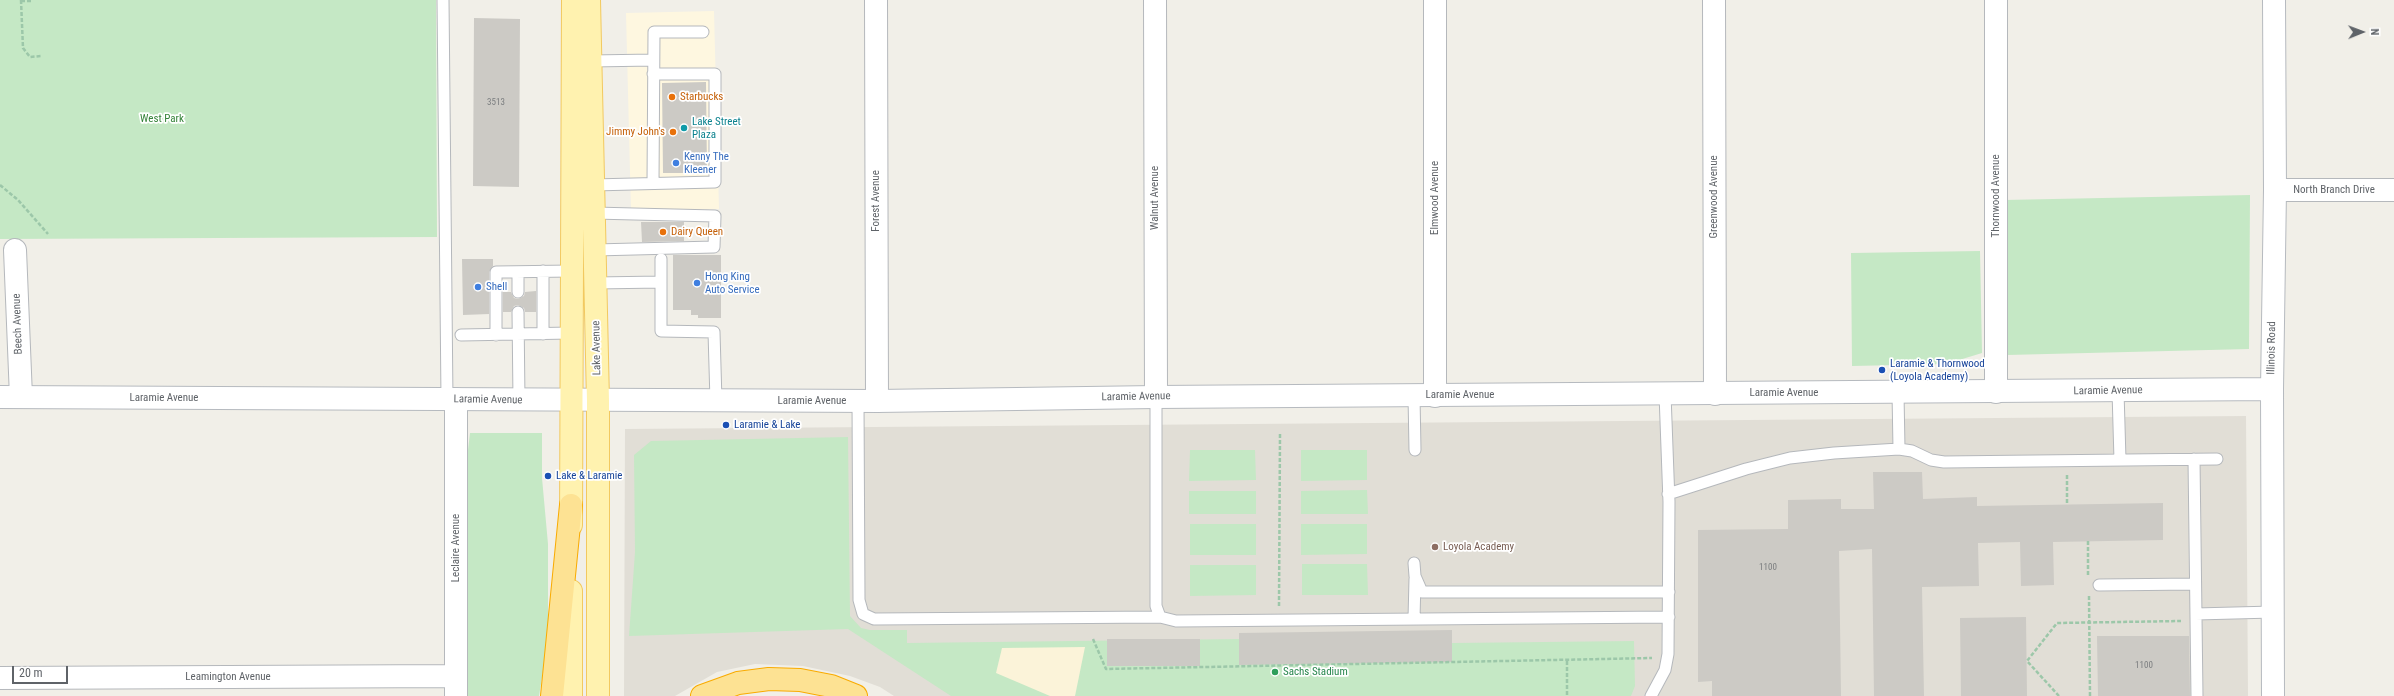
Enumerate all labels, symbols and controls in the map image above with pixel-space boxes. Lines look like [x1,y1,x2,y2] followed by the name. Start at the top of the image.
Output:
[2342,12,2382,52] north arrow
[2368,28,2381,35] text: N
[680,90,723,104] place label: Starbucks
[667,92,677,102] marker: Starbucks
[487,98,505,108] house number: 3513
[140,112,184,126] park label: West Park
[692,115,741,141] place label: Lake Street Plaza
[679,123,689,133] marker: Lake Street Plaza
[606,125,665,139] place label: Jimmy John's
[668,127,678,137] marker: Jimmy John's
[684,150,729,176] place label: Kenny The Kleener
[1989,154,2003,238] street label: Thornwood Avenue
[1707,155,1721,239] street label: Greenwood Avenue
[671,158,681,168] marker: Kenny The Kleener
[1428,161,1442,235] street label: Elmwood Avenue
[1148,166,1162,230] street label: Walnut Avenue
[869,170,883,232] street label: Forest Avenue
[2293,183,2375,197] street label: North Branch Drive
[671,225,723,239] place label: Dairy Queen
[658,227,668,237] marker: Dairy Queen
[705,270,760,296] place label: Hong King Auto Service
[692,278,702,288] marker: Hong King Auto Service
[486,280,507,294] place label: Shell
[473,282,483,292] marker: Shell
[10,293,26,355] street label: Beech Avenue
[590,321,604,375] street label: Lake Avenue
[2265,321,2279,375] street label: Illinois Road
[1890,357,1985,383] place label: Laramie & Thornwood (Loyola Academy)
[1877,365,1887,375] marker: Laramie & Thornwood (Loyola Academy)
[2073,384,2143,398] street label: Laramie Avenue
[1749,386,1819,400] street label: Laramie Avenue
[1425,388,1495,402] street label: Laramie Avenue
[1101,390,1171,404] street label: Laramie Avenue
[129,391,199,405] street label: Laramie Avenue
[453,393,523,407] street label: Laramie Avenue
[777,394,847,408] street label: Laramie Avenue
[734,418,800,432] place label: Laramie & Lake
[721,420,731,430] marker: Laramie & Lake
[556,469,622,483] place label: Lake & Laramie
[543,471,553,481] marker: Lake & Laramie
[449,514,463,582] street label: Leclaire Avenue
[1443,540,1514,554] place label: Loyola Academy
[1430,542,1440,552] marker: Loyola Academy
[1759,563,1777,573] house number: 1100
[14,658,70,684] scale bar
[2135,661,2153,671] house number: 1100
[1283,665,1348,679] place label: Sachs Stadium
[19,666,43,680] text: 20 m
[1270,667,1280,677] marker: Sachs Stadium
[185,670,271,684] street label: Leamington Avenue

